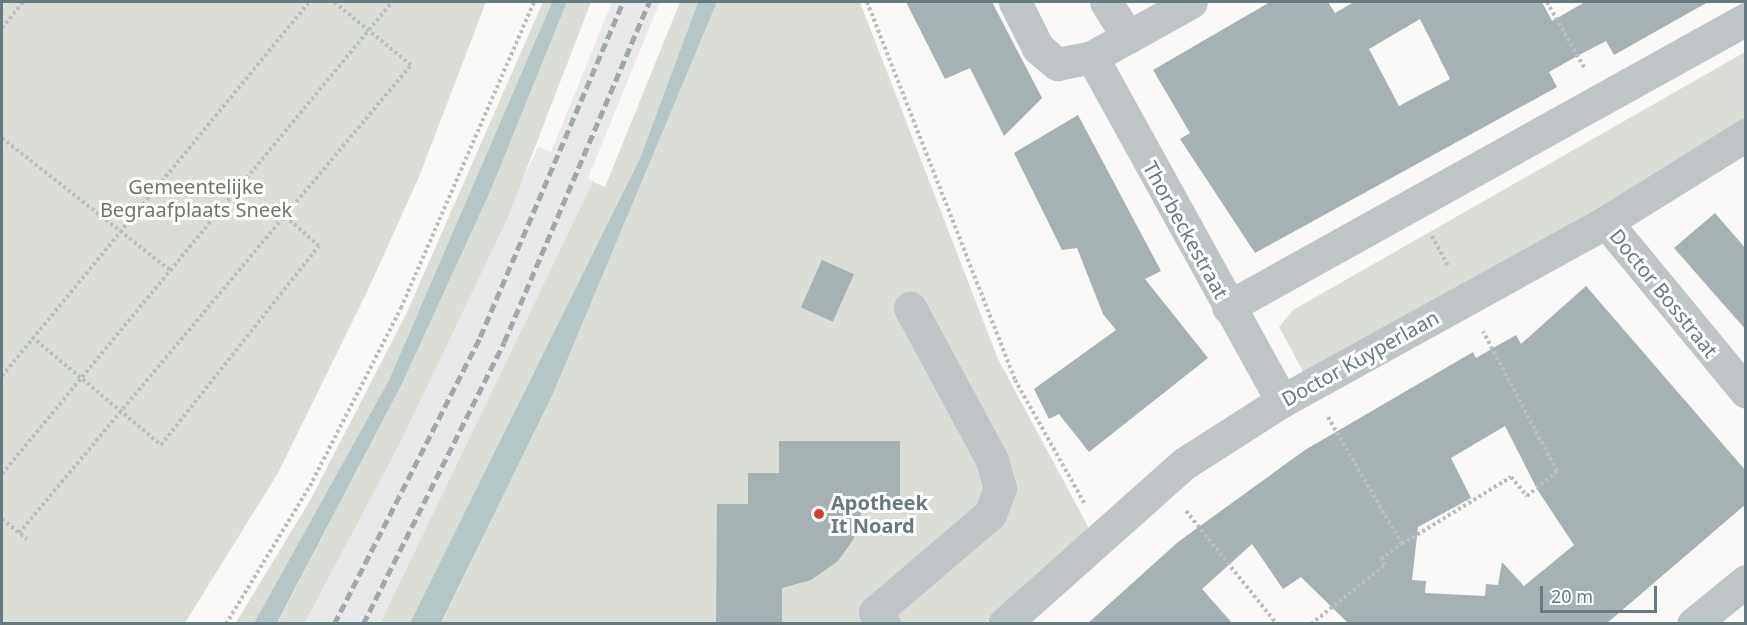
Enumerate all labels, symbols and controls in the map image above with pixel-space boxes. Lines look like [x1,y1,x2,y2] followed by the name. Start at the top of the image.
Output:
[1138,157,1234,303] street label: Thorbeckestraat
[100,174,292,221] park label: Gemeentelijke Begraafplaats Sneek
[1605,224,1723,362] street label: Doctor Bosstraat
[1277,305,1443,411] street label: Doctor Kuyperlaan
[831,490,928,537] place label: Apotheek It Noard
[812,507,826,521] marker: Apotheek It Noard
[1543,574,1660,612] scale bar
[1551,584,1593,608] text: 20 m

